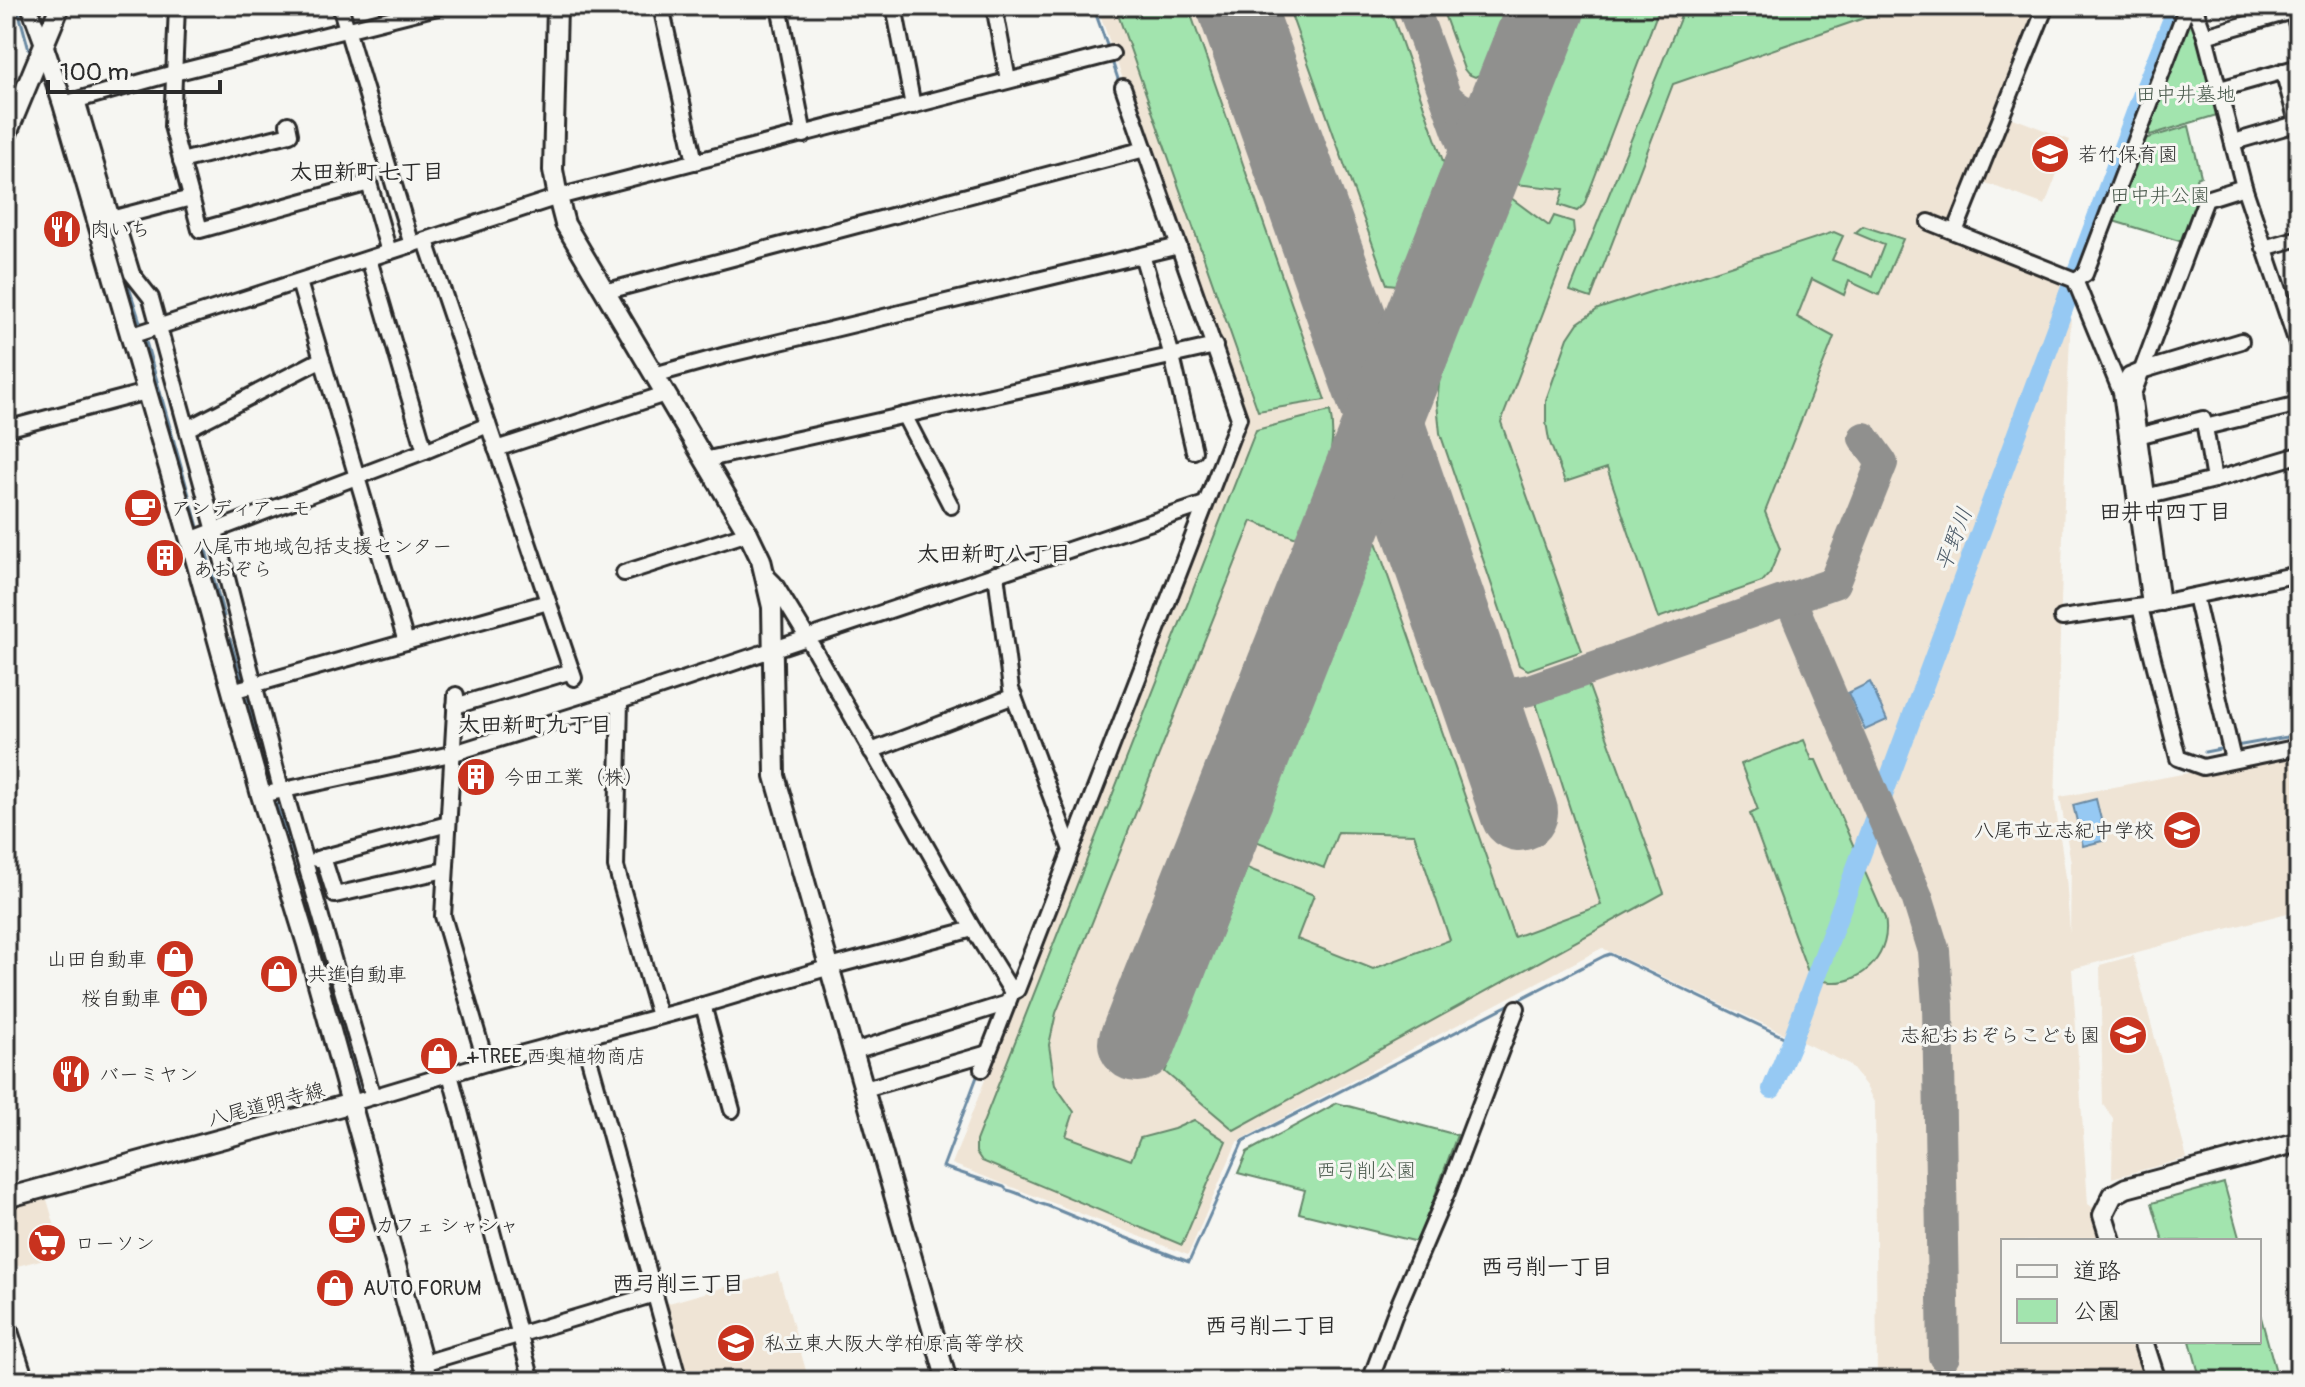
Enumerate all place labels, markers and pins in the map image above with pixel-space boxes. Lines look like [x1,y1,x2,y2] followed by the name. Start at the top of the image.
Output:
[2029,133,2071,175] school or university icon: 若竹保育園
[2078,142,2178,167] place label: 若竹保育園
[41,208,83,250] restaurant icon: 肉いち
[90,217,150,242] place label: 肉いち
[122,487,164,529] cafe icon: アンディアーモ
[171,496,311,521] place label: アンディアーモ
[193,534,452,582] place label: 八尾市地域包括支援センター あおぞら
[144,537,186,579] building icon: 八尾市地域包括支援センター あおぞら
[455,756,497,798] building icon: 今田工業（株）
[504,765,644,790] place label: 今田工業（株）
[2161,809,2203,851] school or university icon: 八尾市立志紀中学校
[1974,818,2154,843] place label: 八尾市立志紀中学校
[154,938,196,980] shop icon: 山田自動車
[47,947,147,972] place label: 山田自動車
[258,953,300,995] shop icon: 共進自動車
[307,962,407,987] place label: 共進自動車
[168,977,210,1019] shop icon: 桜自動車
[81,986,161,1011] place label: 桜自動車
[2107,1014,2149,1056] school or university icon: 志紀おおぞらこども園
[1900,1023,2100,1048] place label: 志紀おおぞらこども園
[418,1035,460,1077] shop icon: +TREE 西奥植物商店
[466,1044,646,1069] place label: +TREE 西奥植物商店
[50,1053,92,1095] restaurant icon: バーミヤン
[99,1062,199,1087] place label: バーミヤン
[326,1204,368,1246] cafe icon: カフェ シャシャ
[375,1213,519,1238] place label: カフェ シャシャ
[26,1222,68,1264] supermarket icon: ローソン
[75,1231,155,1256] place label: ローソン
[314,1267,356,1309] shop icon: AUTO FORUM
[363,1276,481,1301] place label: AUTO FORUM
[715,1322,757,1364] school or university icon: 私立東大阪大学柏原高等学校
[764,1331,1024,1356] place label: 私立東大阪大学柏原高等学校

